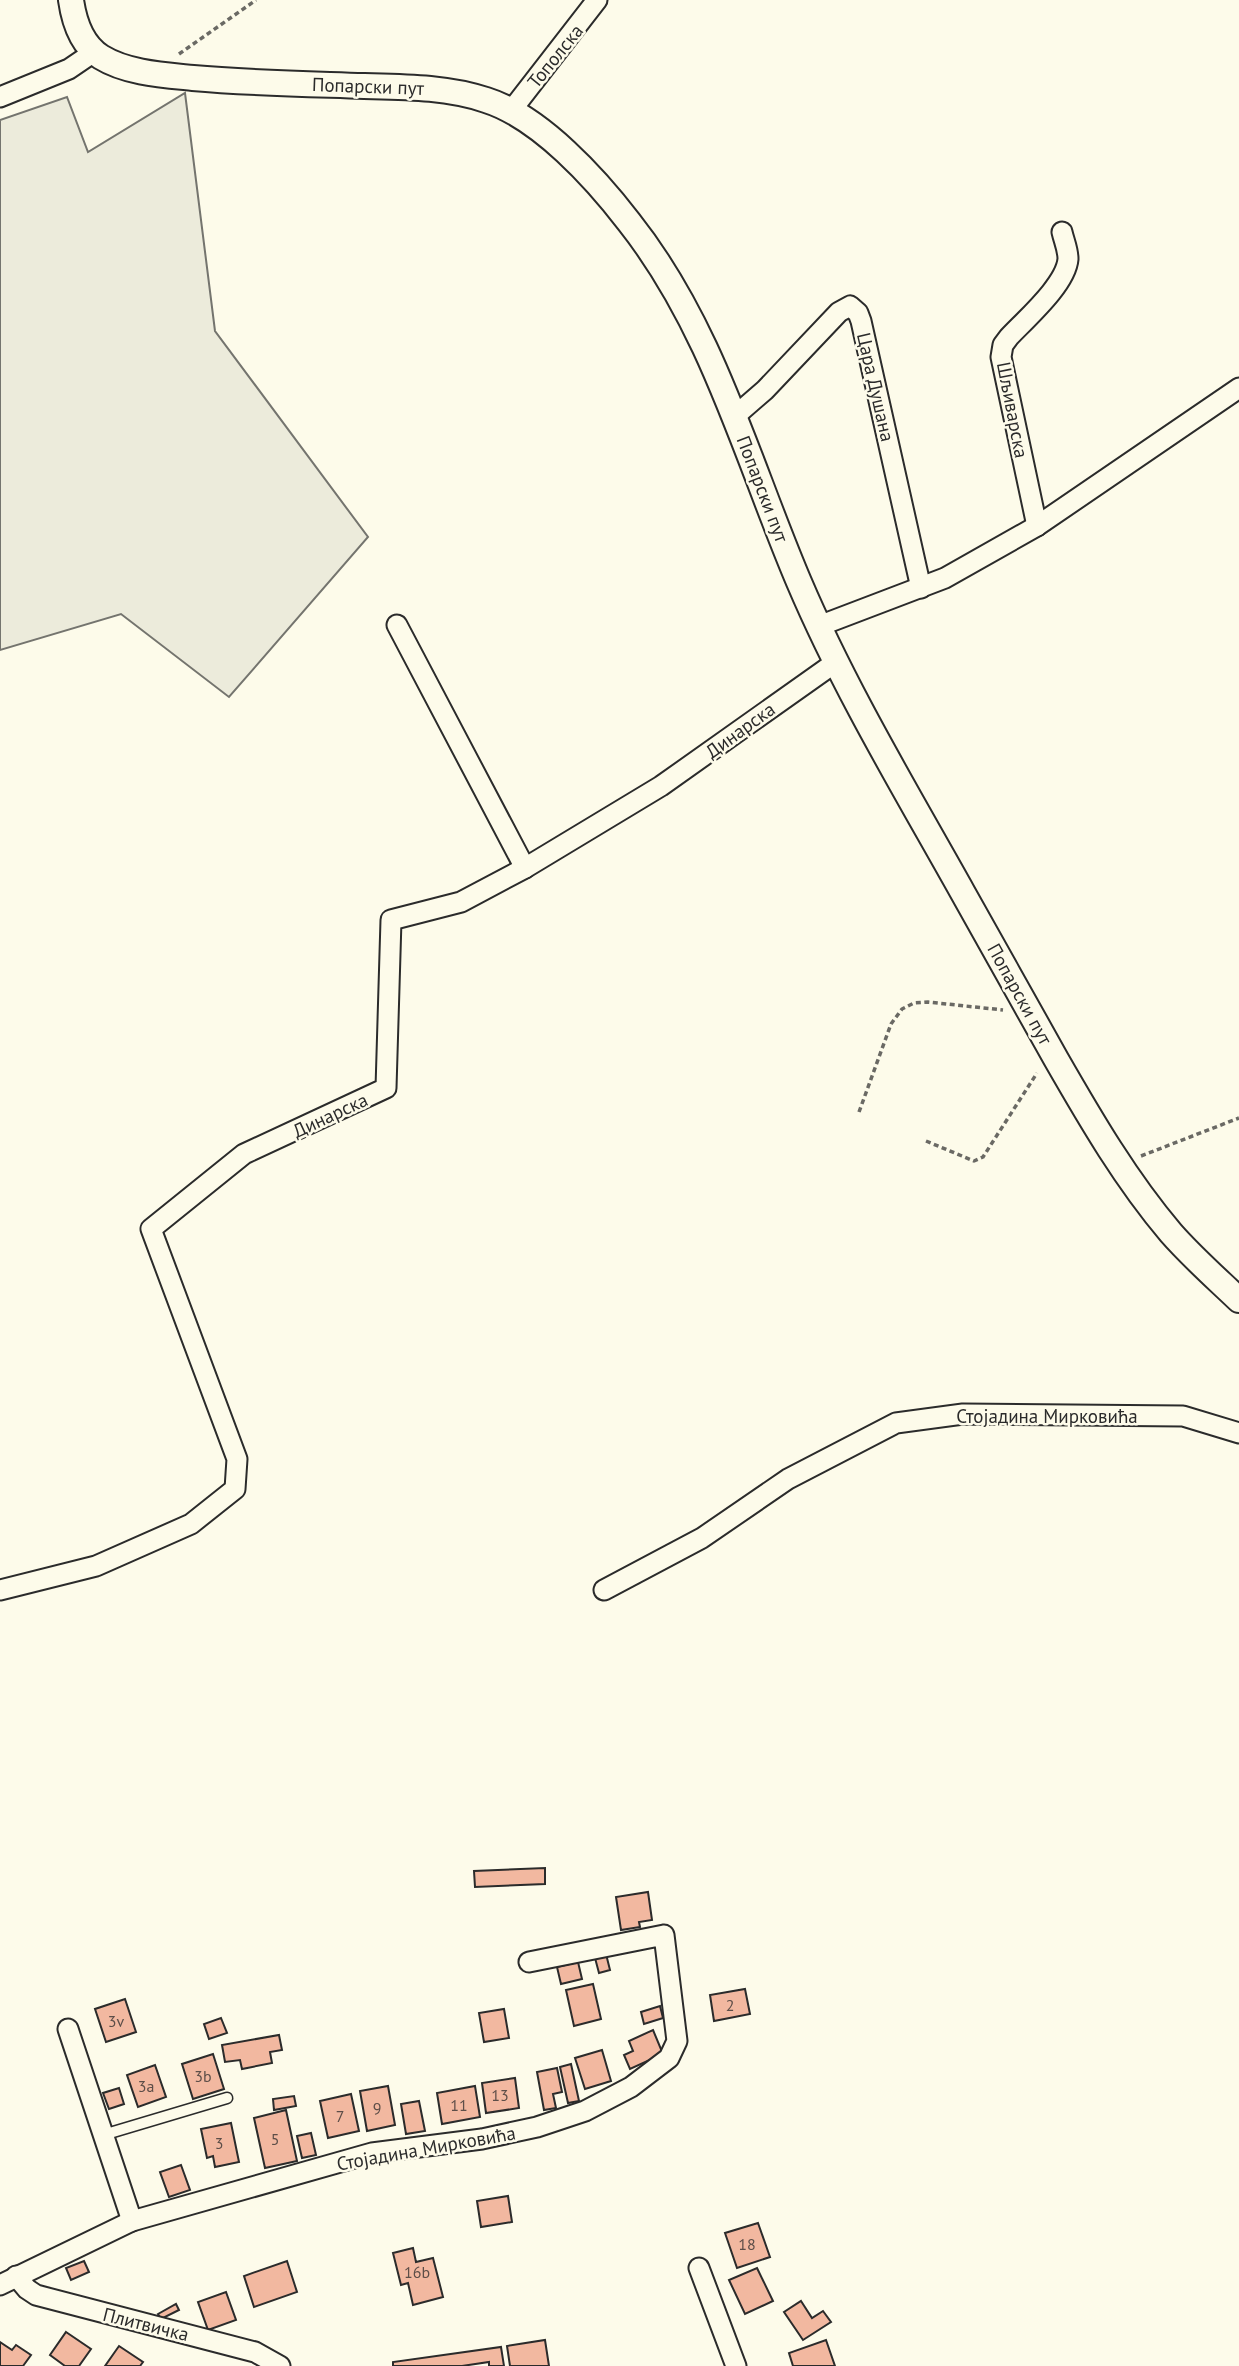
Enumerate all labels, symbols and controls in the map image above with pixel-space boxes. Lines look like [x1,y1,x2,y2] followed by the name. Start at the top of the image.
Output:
[522,19,588,93] street label: Тополска
[311,72,425,100] street label: Попарски пут
[852,330,900,444] street label: Цара Душана
[992,360,1034,460] street label: Шљиварска
[732,432,794,546] street label: Попарски пут
[701,697,779,763] street label: Динарска
[982,939,1058,1049] street label: Попарски пут
[289,1087,371,1143] street label: Динарска
[956,1404,1138,1428] street label: Стојадина Мирковића
[726,1995,734,2015] house number: 2
[108,2011,125,2031] house number: 3v
[194,2066,212,2086] house number: 3b
[138,2076,154,2096] house number: 3a
[491,2085,509,2105] house number: 13
[450,2095,468,2115] house number: 11
[373,2098,381,2118] house number: 9
[336,2106,344,2126] house number: 7
[335,2120,517,2176] street label: Стојадина Мирковића
[271,2129,279,2149] house number: 5
[215,2133,223,2153] house number: 3
[738,2234,756,2254] house number: 18
[404,2262,430,2282] house number: 16b
[101,2302,191,2346] street label: Плитвичка

